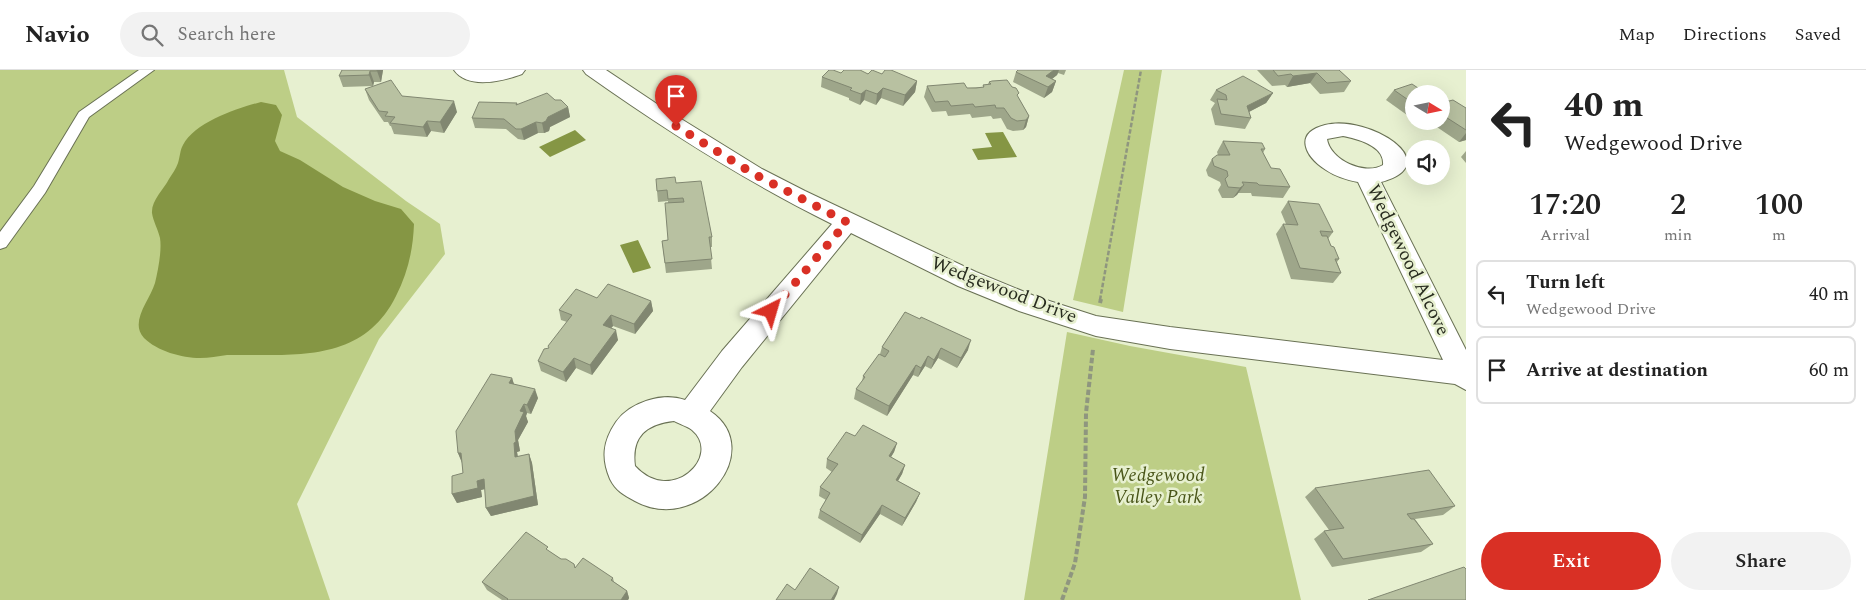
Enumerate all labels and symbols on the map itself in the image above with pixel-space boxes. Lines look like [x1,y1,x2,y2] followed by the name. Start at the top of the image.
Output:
[655,75,697,126] pin
[1405,85,1450,130] north arrow
[1359,179,1457,341] street label: Wedgewood Alcove
[927,249,1081,331] street label: Wedgewood Drive
[744,284,796,336] position arrow
[1111,461,1205,512] park label: Wedgewood Valley Park

